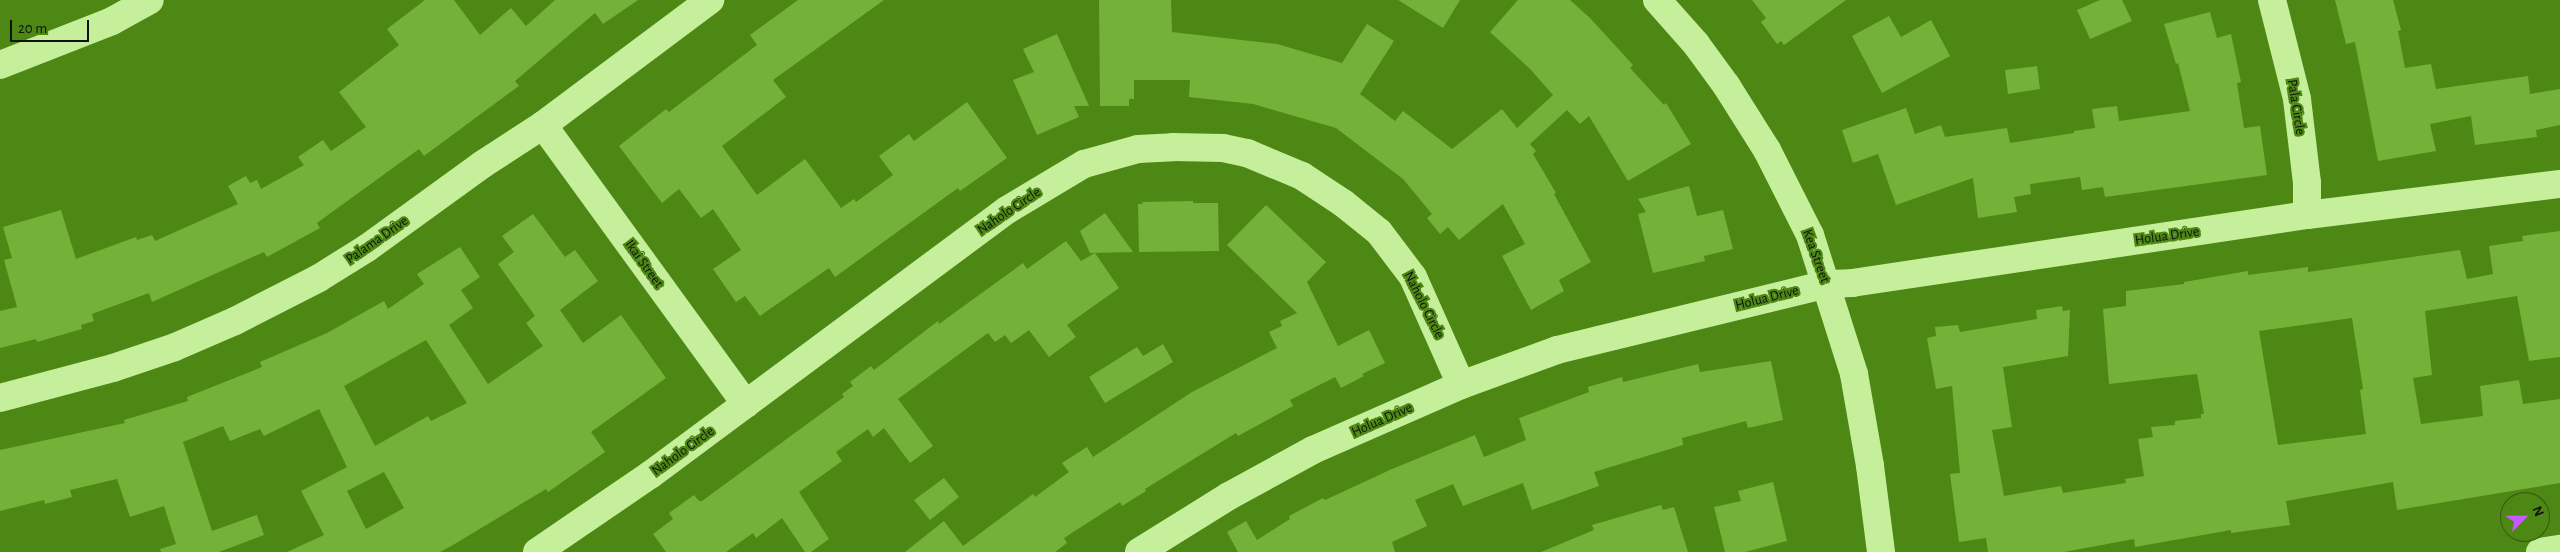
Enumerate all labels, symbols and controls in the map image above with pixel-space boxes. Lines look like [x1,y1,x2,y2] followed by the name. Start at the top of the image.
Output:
[12,10,91,42] scale bar
[18,21,47,36] text: 20 m
[2283,78,2309,136] street label: Pala Circle
[974,184,1044,238] street label: Naholo Circle
[343,212,411,268] street label: Palama Drive
[2134,223,2200,249] street label: Holua Drive
[1799,227,1833,285] street label: Kea Street
[621,237,667,291] street label: Ikai Street
[1400,269,1448,341] street label: Naholo Circle
[1734,282,1800,314] street label: Holua Drive
[1349,399,1415,441] street label: Holua Drive
[649,423,717,479] street label: Naholo Circle
[2500,492,2550,542] north arrow
[2530,504,2546,519] text: N

